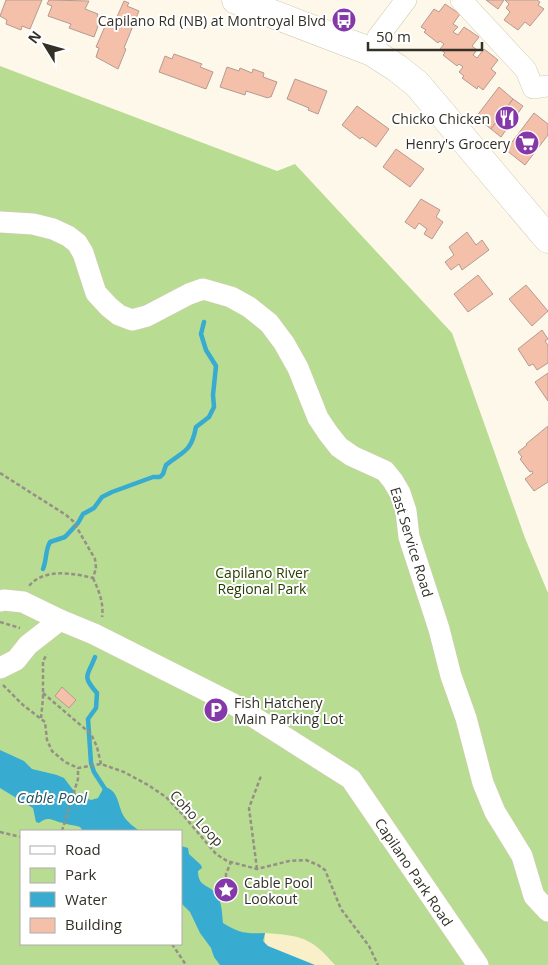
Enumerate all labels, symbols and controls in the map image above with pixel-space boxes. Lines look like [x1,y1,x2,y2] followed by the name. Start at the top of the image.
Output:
[331,7,357,33] bus stop icon: Capilano Rd (NB) at Montroyal Blvd
[98,11,326,30] place label: Capilano Rd (NB) at Montroyal Blvd
[20,20,70,70] north arrow
[368,20,482,52] scale bar
[376,26,411,46] text: 50 m
[23,27,45,47] text: N
[494,105,520,131] restaurant icon: Chicko Chicken
[391,109,490,128] place label: Chicko Chicken
[514,130,540,156] supermarket icon: Henry's Grocery
[405,134,511,153] place label: Henry's Grocery
[386,485,438,599] street label: East Service Road
[215,563,309,598] park label: Capilano River Regional Park
[234,693,343,728] place label: Fish Hatchery Main Parking Lot
[203,697,229,723] parking icon: Fish Hatchery Main Parking Lot
[166,786,228,850] street label: Coho Loop
[17,787,88,807] water label: Cable Pool
[371,814,457,930] street label: Capilano Park Road
[20,830,182,945] legend
[65,839,101,859] text: Road
[65,864,96,884] text: Park
[244,873,313,908] place label: Cable Pool Lookout
[213,877,239,903] place icon: Cable Pool Lookout
[65,889,107,909] text: Water
[65,914,122,934] text: Building

